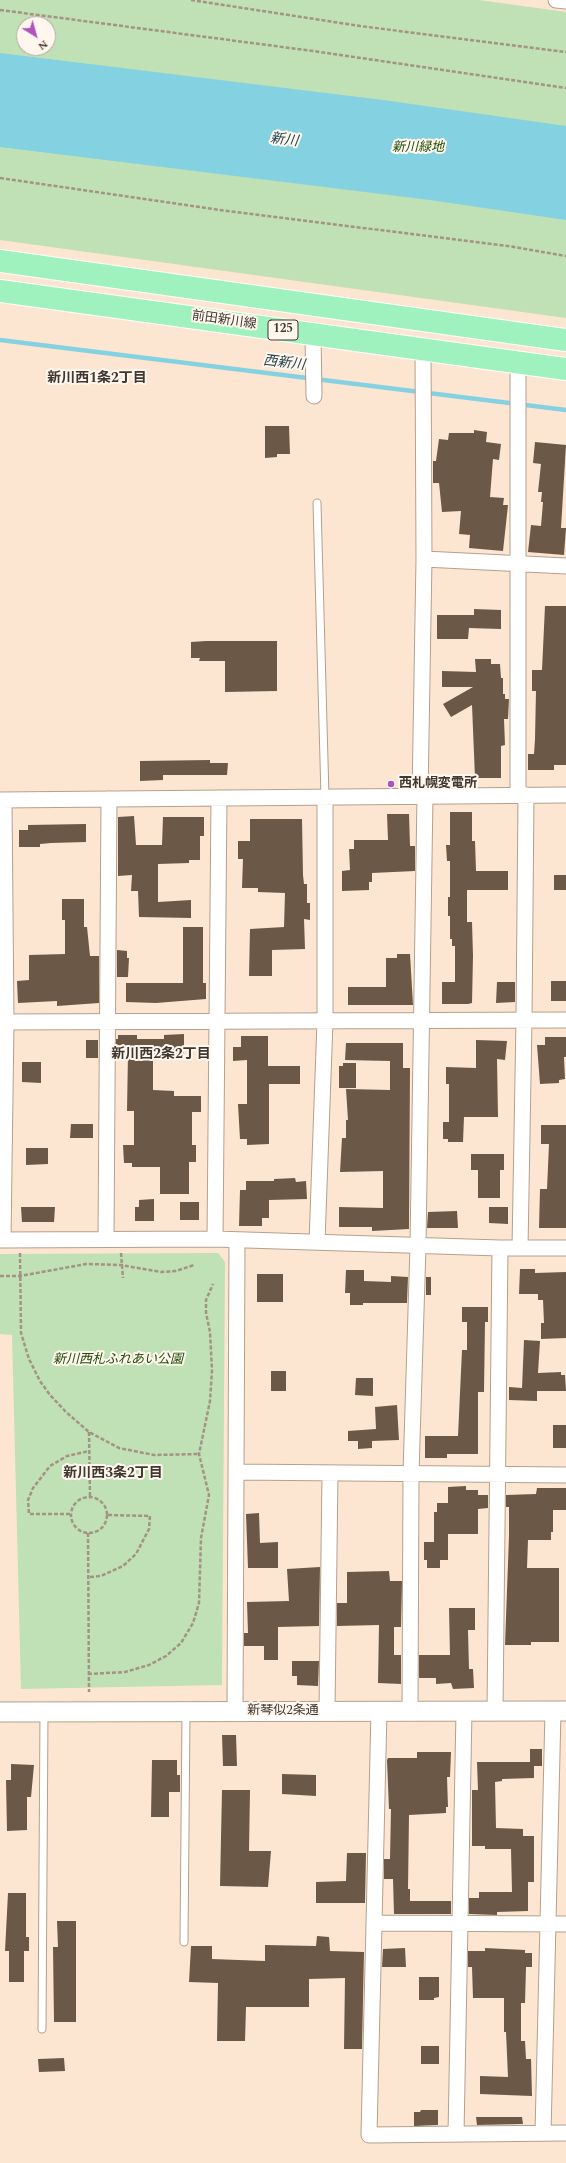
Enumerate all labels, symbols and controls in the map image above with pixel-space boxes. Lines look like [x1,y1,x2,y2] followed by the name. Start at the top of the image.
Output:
[16,16,56,56] north arrow
[34,36,52,55] text: N
[269,131,299,151] water label: 新川
[392,140,444,156] park label: 新川緑地
[191,309,257,333] street label: 前田新川線
[268,320,298,340] road number: 125
[262,353,306,375] water label: 西新川
[47,371,147,387] district label: 新川西1条2丁目
[399,776,477,792] place label: 西札幌変電所
[386,779,396,789] marker: 西札幌変電所
[111,1047,211,1063] district label: 新川西2条2丁目
[53,1352,183,1368] park label: 新川西札ふれあい公園
[63,1466,163,1482] district label: 新川西3条2丁目
[247,1703,319,1719] street label: 新琴似2条通

